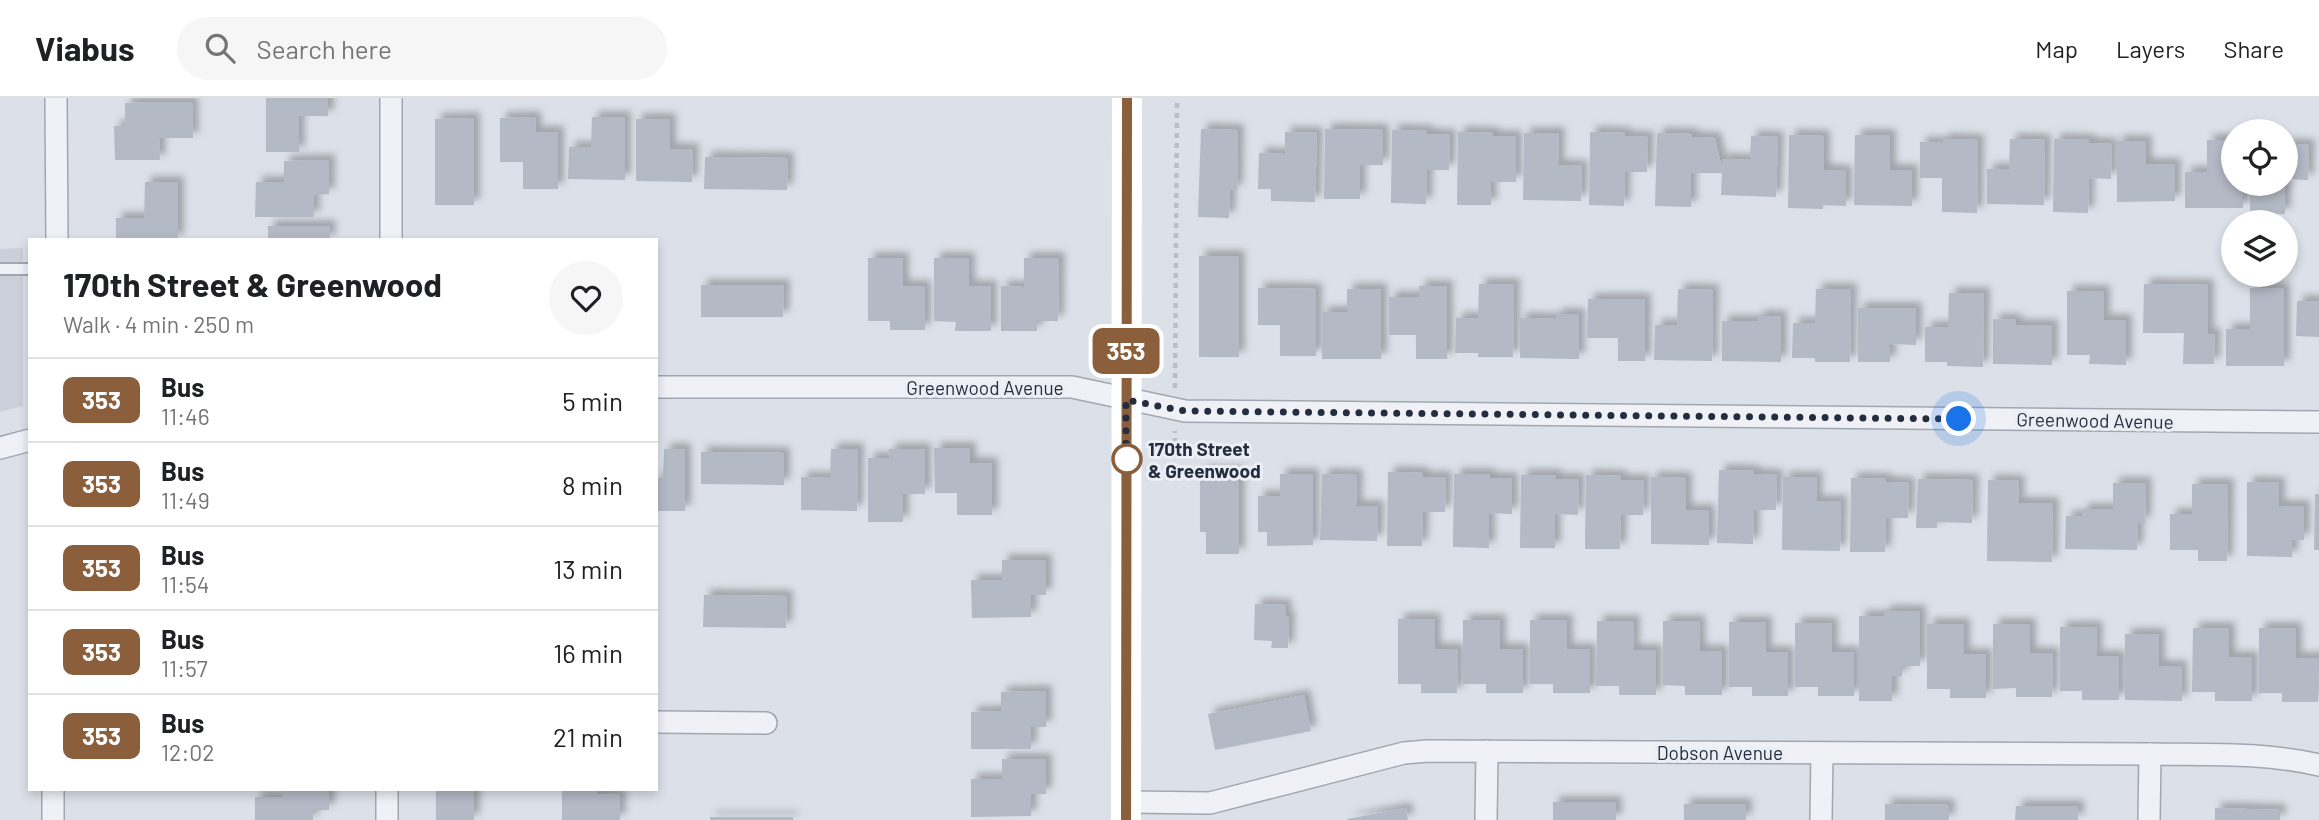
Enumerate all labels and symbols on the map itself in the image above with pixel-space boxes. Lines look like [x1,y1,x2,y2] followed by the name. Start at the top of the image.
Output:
[1086,328,1166,374] line badge: 353
[906,376,1064,399] street label: Greenwood Avenue
[1941,401,1976,436] your location
[2016,407,2174,433] street label: Greenwood Avenue
[1148,437,1261,482] place label: 170th Street & Greenwood
[1112,444,1142,474] marker: 170th Street & Greenwood
[1657,741,1783,764] street label: Dobson Avenue

